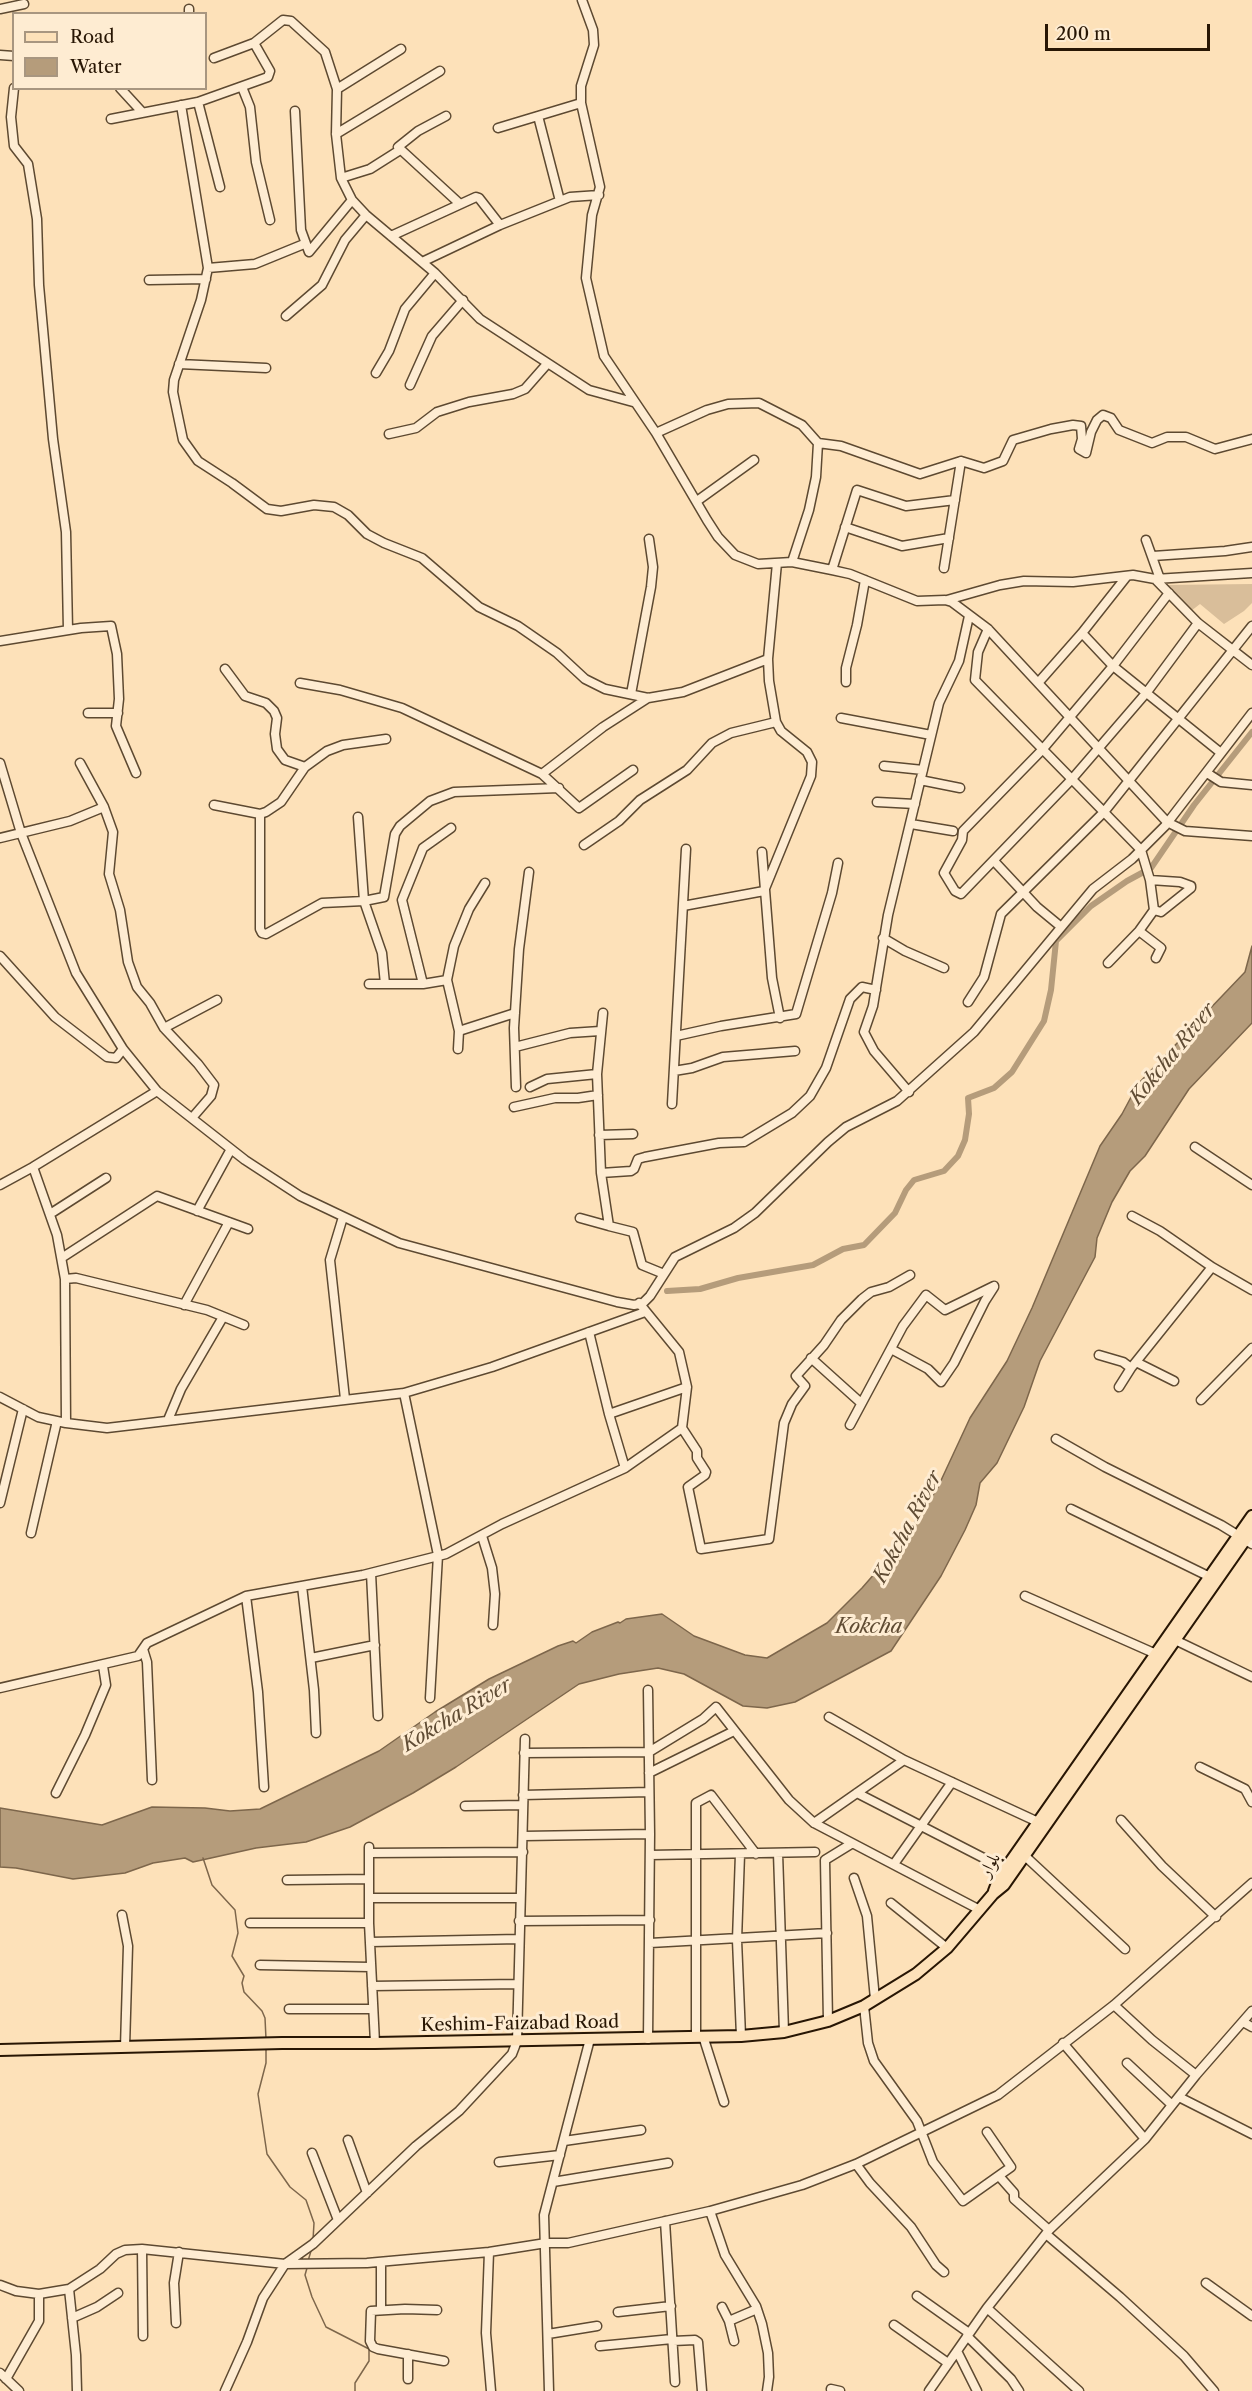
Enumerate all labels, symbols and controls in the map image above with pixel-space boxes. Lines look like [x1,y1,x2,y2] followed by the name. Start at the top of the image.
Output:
[12,12,207,90] legend
[1048,12,1213,50] scale bar
[1056,23,1111,45] text: 200 m
[70,26,115,48] text: Road
[70,56,122,78] text: Water
[1125,998,1221,1110] water label: Kokcha River
[868,1467,948,1587] water label: Kokcha River
[836,1615,902,1639] water label: Kokcha
[398,1673,516,1757] water label: Kokcha River
[974,1849,1006,1881] street label: بلوار
[421,2011,619,2037] street label: Keshim-Faizabad Road

